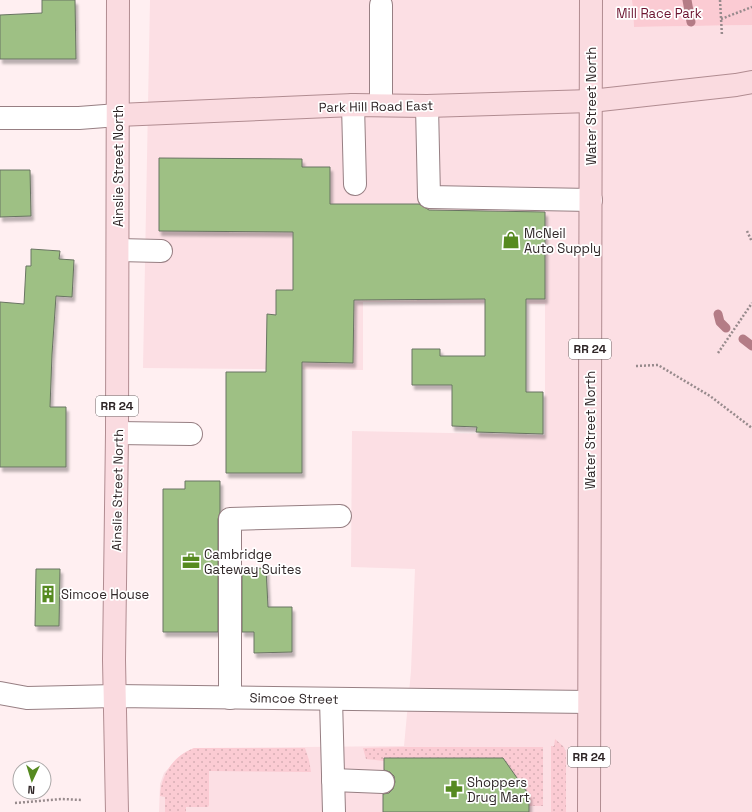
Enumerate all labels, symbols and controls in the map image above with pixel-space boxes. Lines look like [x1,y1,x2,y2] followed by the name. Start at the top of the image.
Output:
[616,5,702,22] park label: Mill Race Park
[583,47,600,165] street label: Water Street North
[319,97,433,116] street label: Park Hill Road East
[110,105,127,227] street label: Ainslie Street North
[524,225,601,257] place label: McNeil Auto Supply
[501,230,521,250] shop icon: McNeil Auto Supply
[569,339,611,359] road number: RR 24
[582,371,599,489] street label: Water Street North
[96,396,138,416] road number: RR 24
[108,429,127,551] street label: Ainslie Street North
[204,546,301,578] place label: Cambridge Gateway Suites
[181,551,201,571] office icon: Cambridge Gateway Suites
[38,584,58,604] building icon: Simcoe House
[61,586,149,603] place label: Simcoe House
[249,689,339,708] street label: Simcoe Street
[568,747,610,767] road number: RR 24
[12,760,52,800] north arrow
[467,774,530,806] place label: Shoppers Drug Mart
[444,779,464,799] pharmacy icon: Shoppers Drug Mart
[27,783,35,797] text: N

